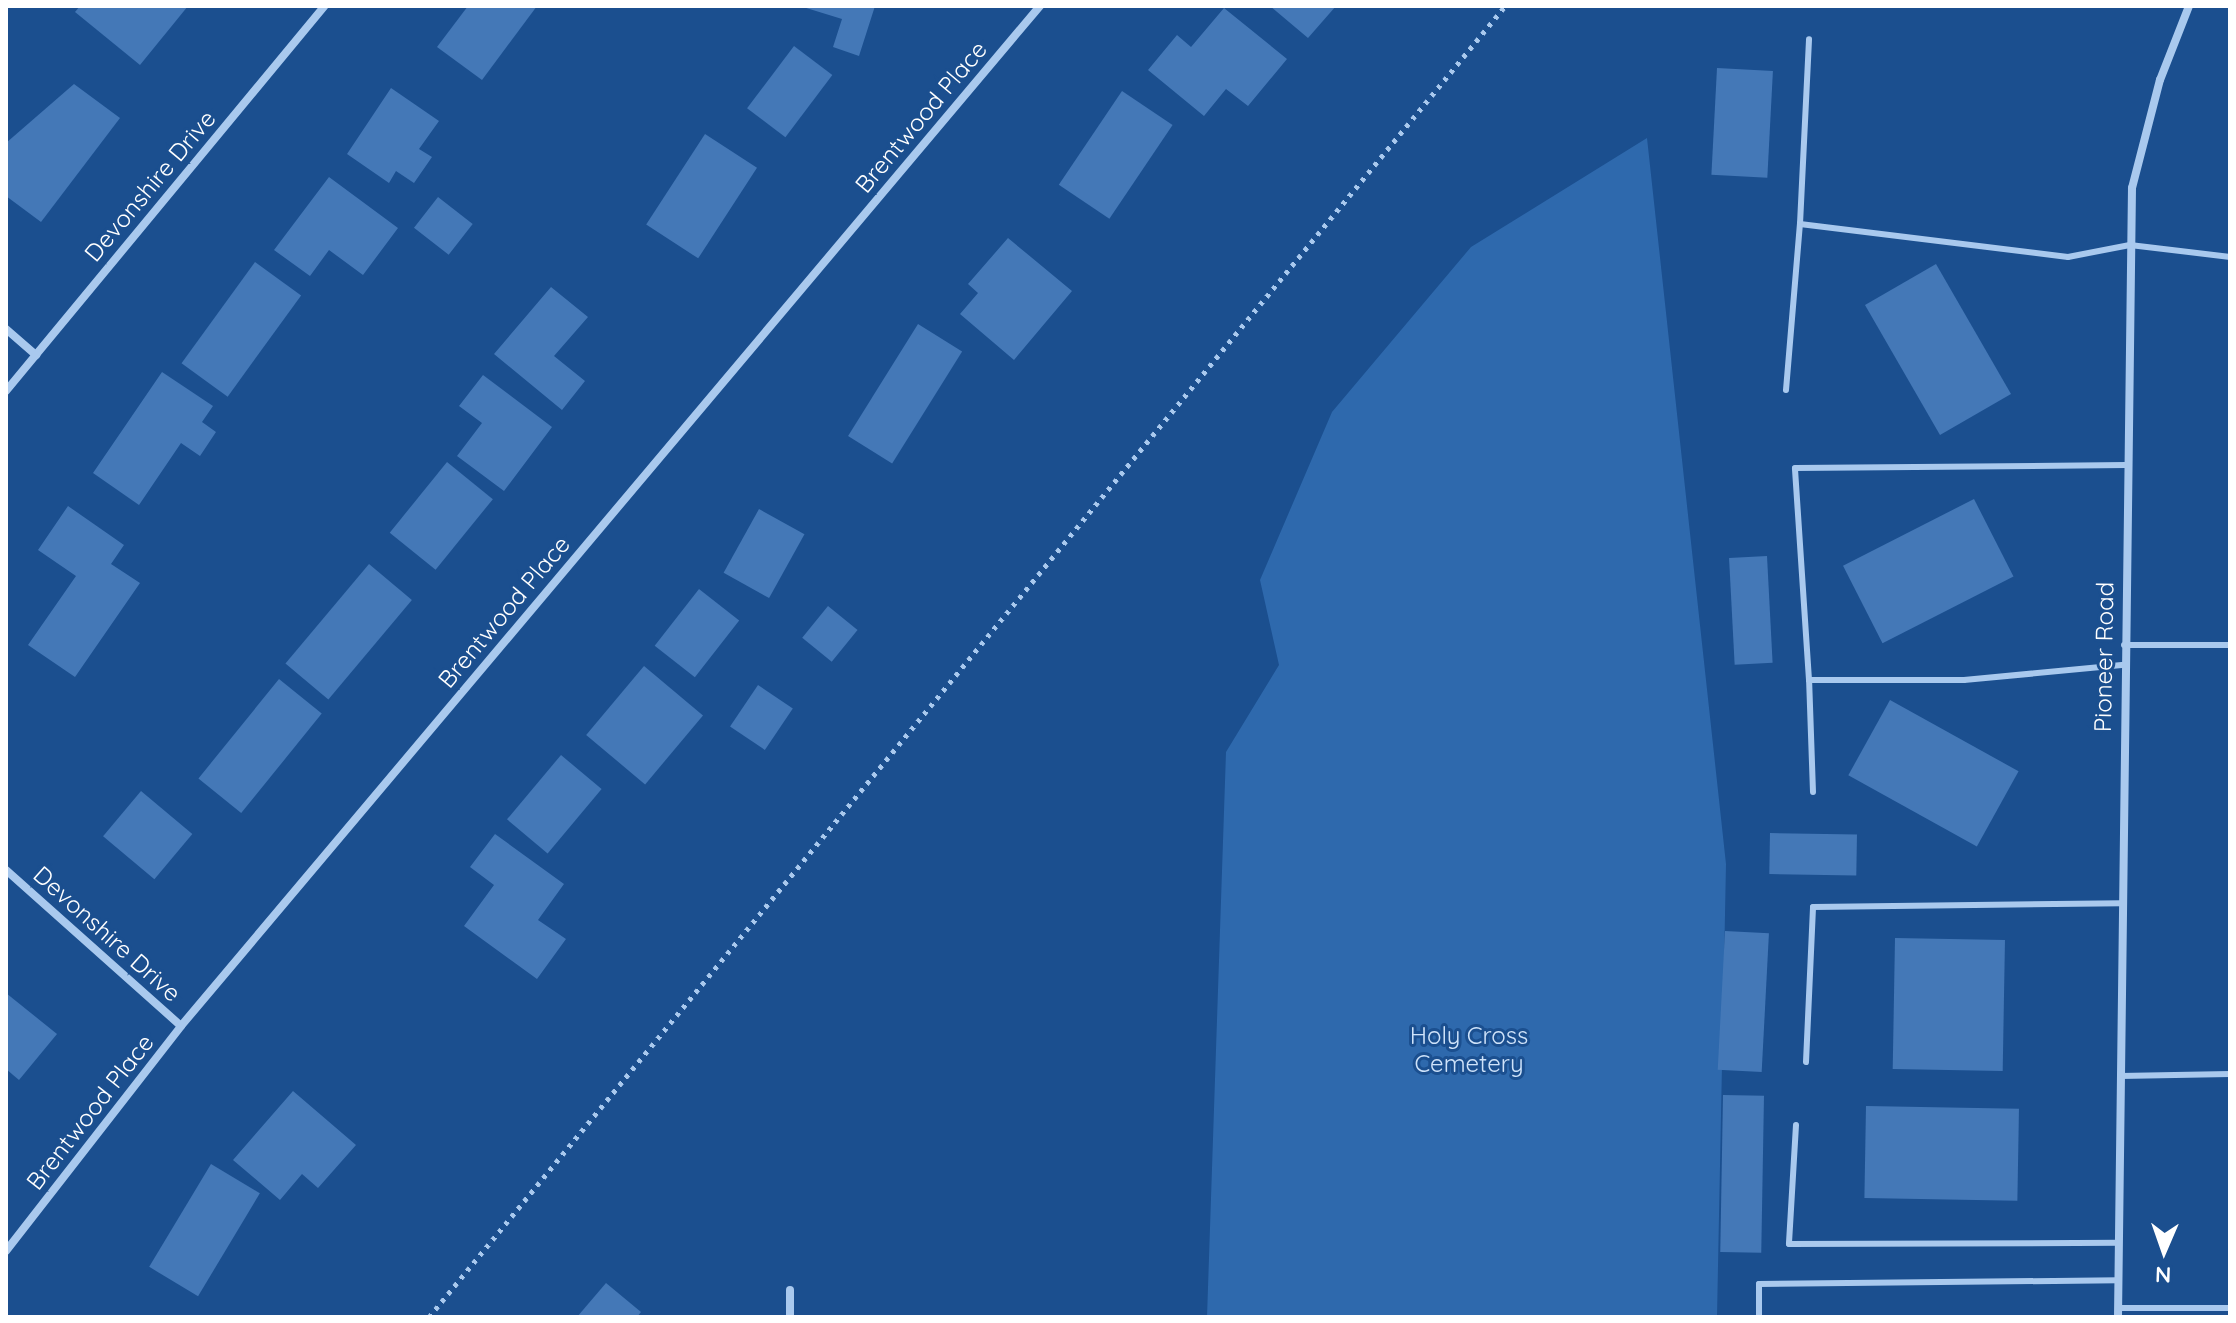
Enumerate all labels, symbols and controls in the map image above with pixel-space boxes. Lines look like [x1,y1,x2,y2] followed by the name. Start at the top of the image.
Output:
[849,35,993,199] street label: Brentwood Place
[78,105,222,267] street label: Devonshire Drive
[432,530,576,694] street label: Brentwood Place
[2088,582,2120,732] street label: Pioneer Road
[27,860,187,1008] street label: Devonshire Drive
[1410,1022,1528,1078] park label: Holy Cross Cemetery
[20,1029,160,1195] street label: Brentwood Place
[2124,1211,2204,1291] north arrow
[2155,1261,2172,1289] text: N

